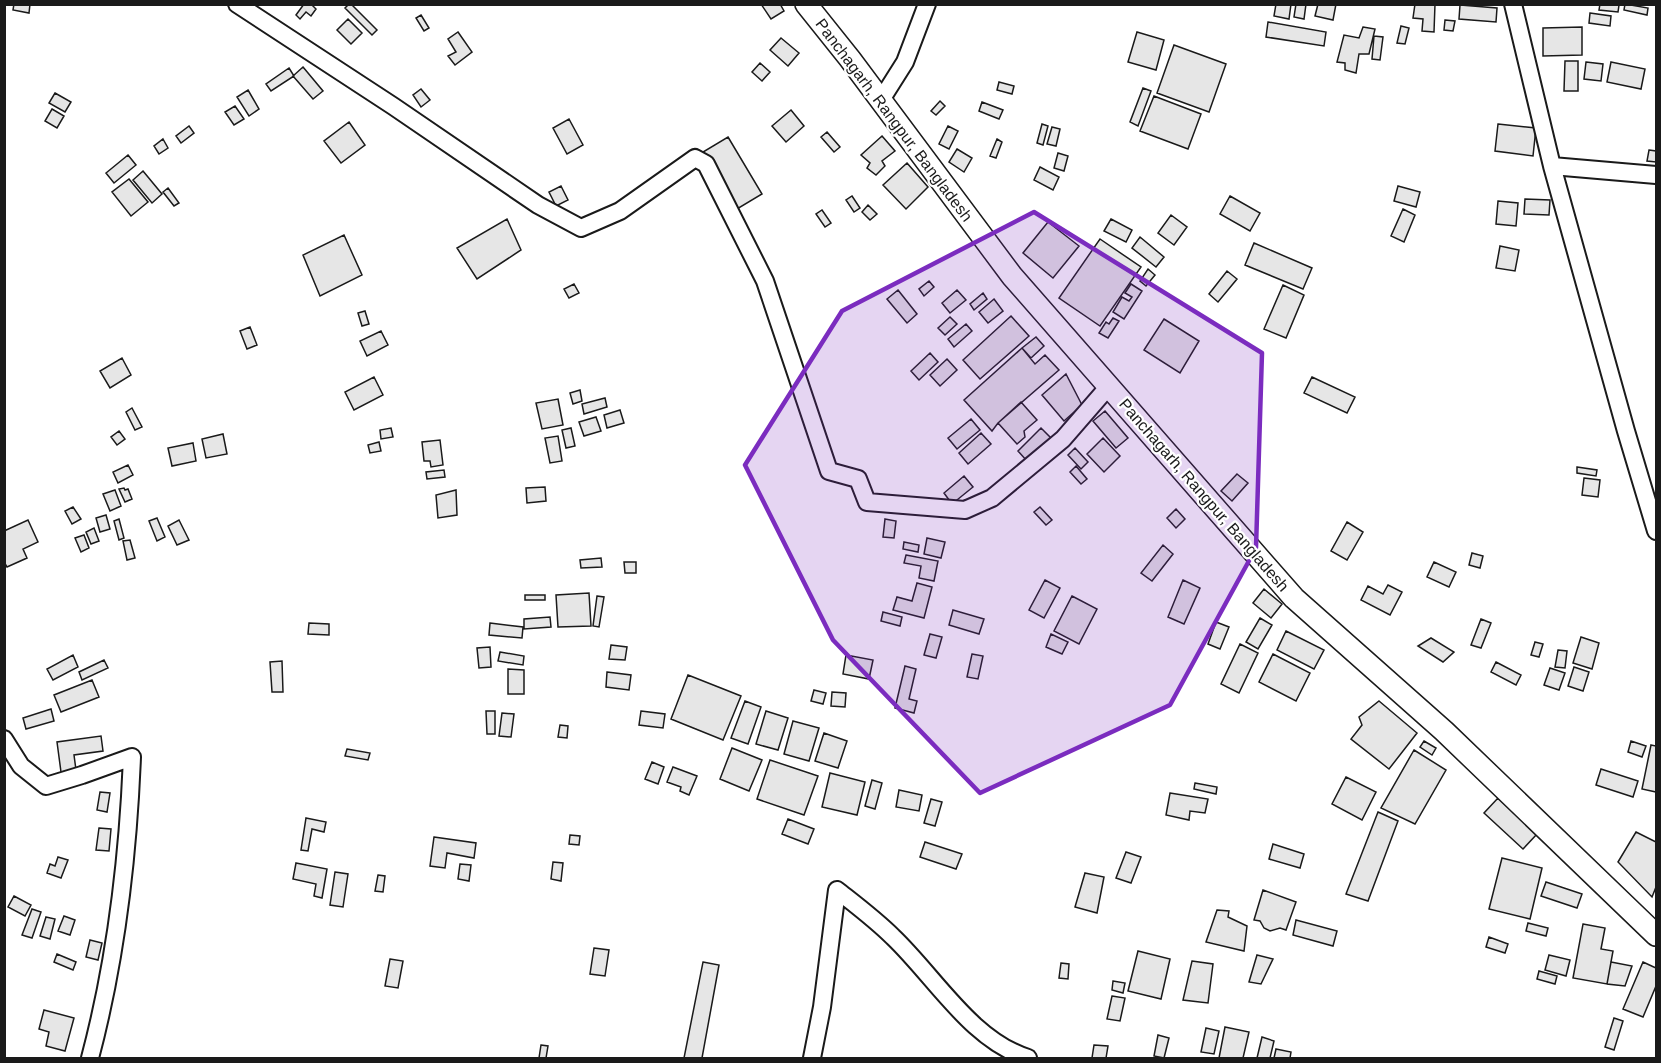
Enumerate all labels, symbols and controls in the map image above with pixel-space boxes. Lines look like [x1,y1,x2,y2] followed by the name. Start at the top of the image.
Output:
[812,15,976,225] street label: Panchagarh, Rangpur, Bangladesh
[1116,395,1292,595] street label: Panchagarh, Rangpur, Bangladesh

